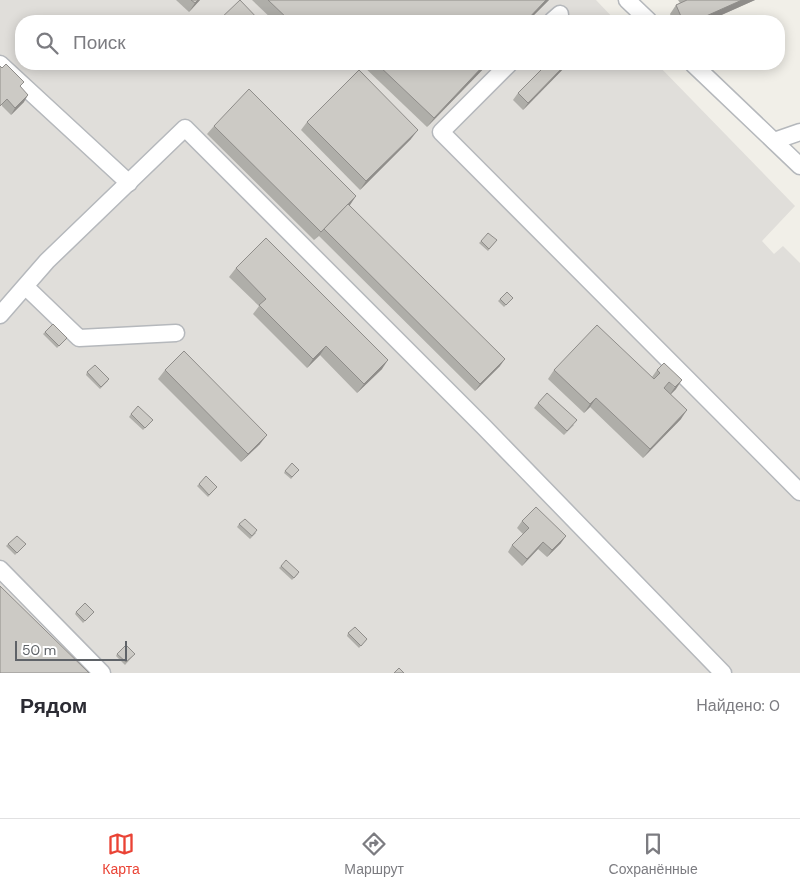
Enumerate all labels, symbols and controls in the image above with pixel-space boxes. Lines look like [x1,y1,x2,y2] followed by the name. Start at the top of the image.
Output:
[15,15,785,70] search box
[33,29,61,57] icon: search
[73,30,126,55] text: Поиск
[15,638,128,661] scale bar
[22,641,56,659] text: 50 m
[20,692,87,720] text: Рядом
[696,695,780,716] text: Найдено: 0
[102,830,140,878] tab: Карта
[344,830,404,878] tab: Маршрут
[609,830,698,878] tab: Сохранённые

